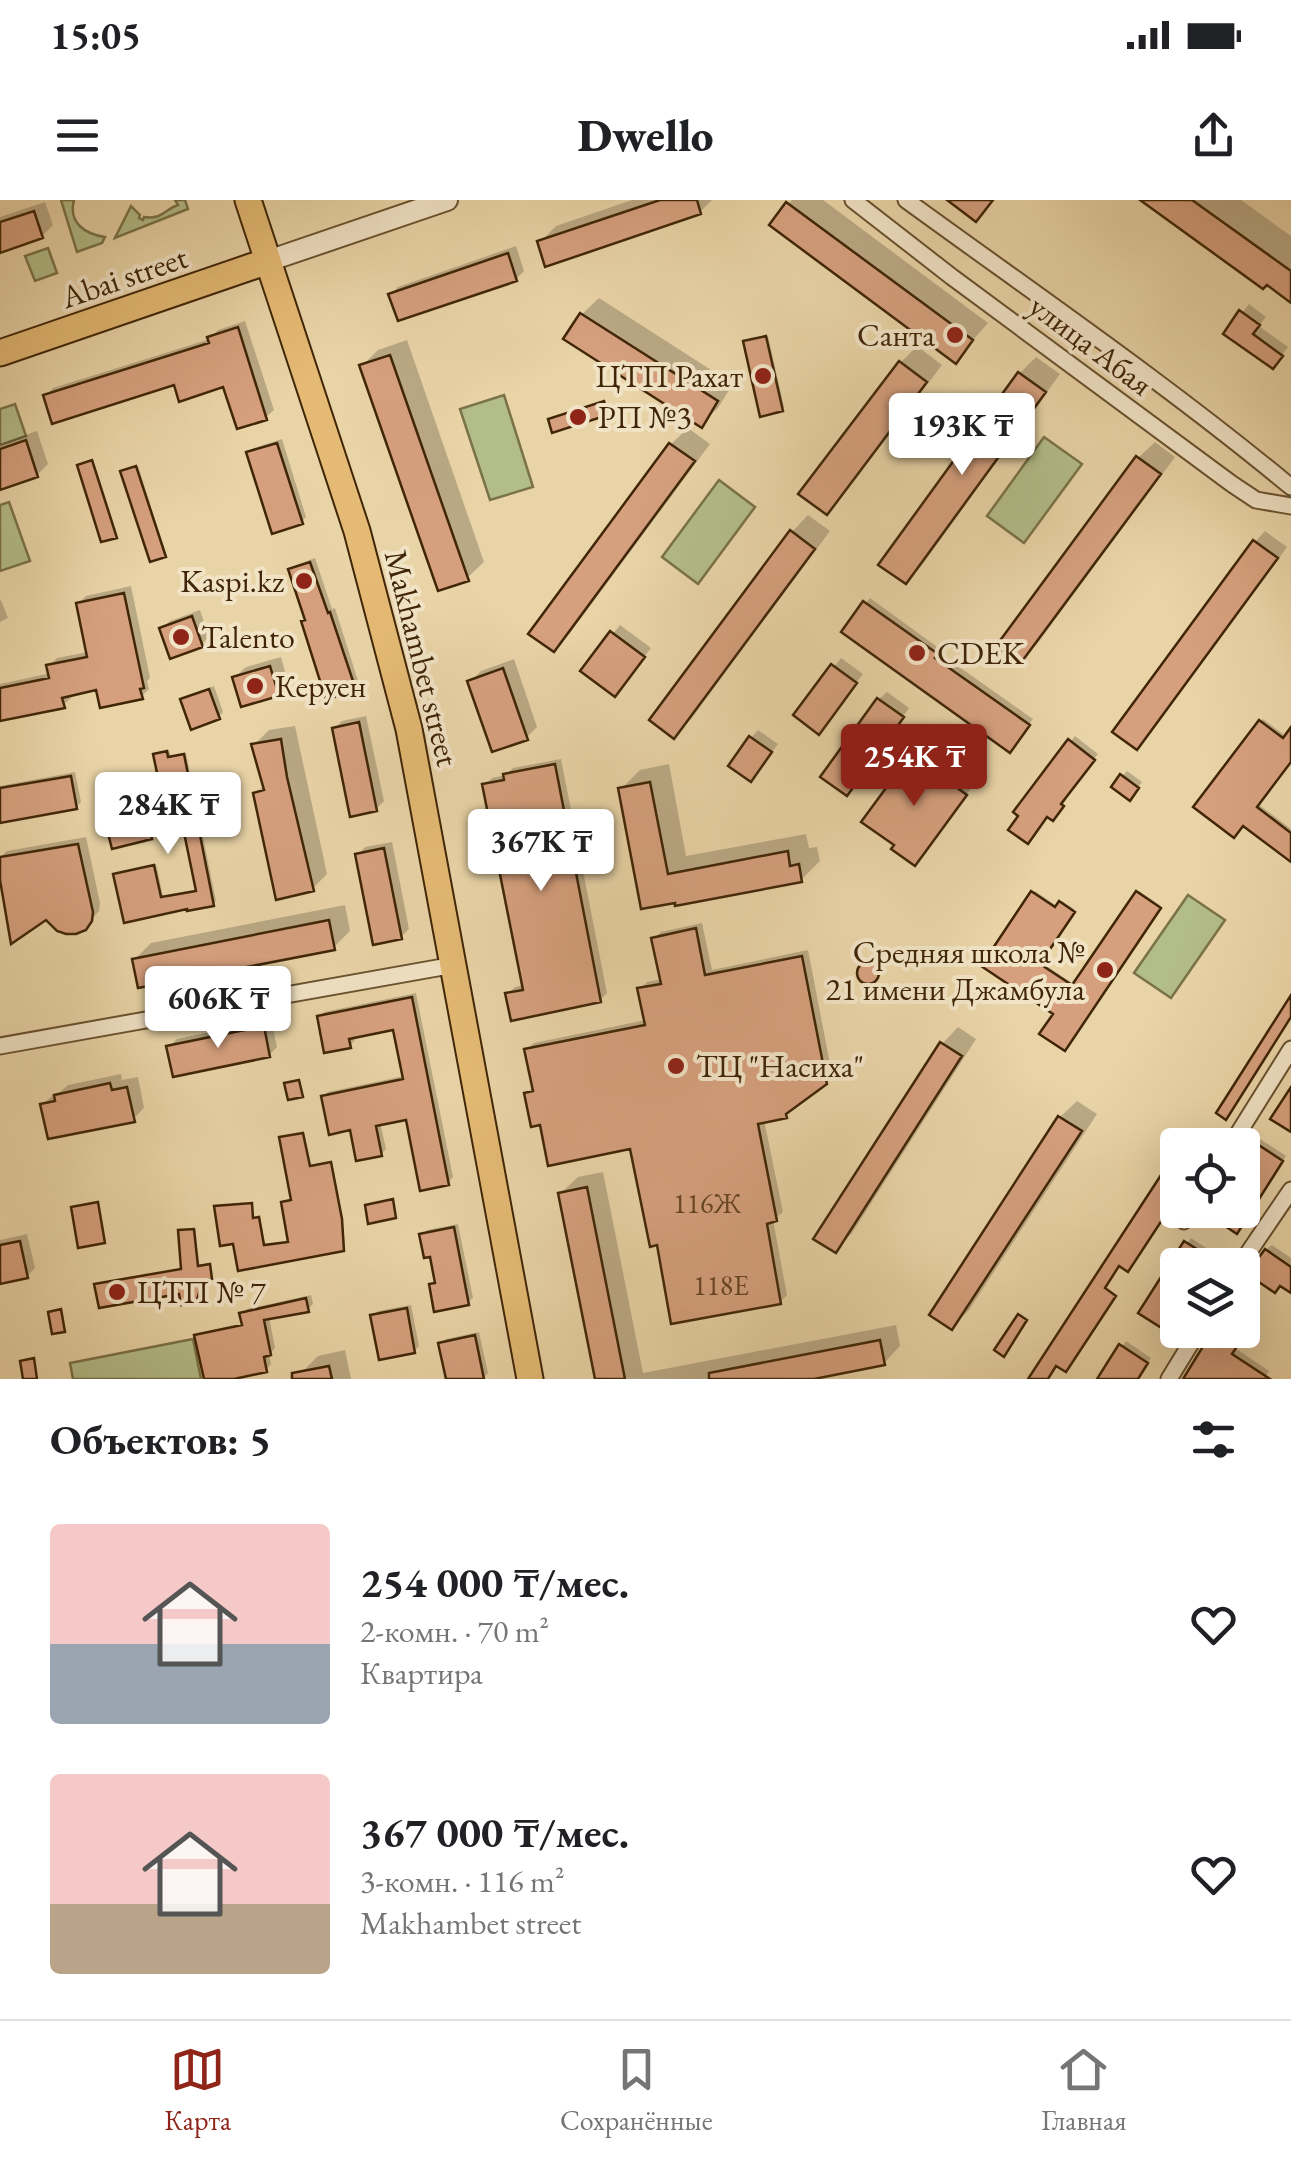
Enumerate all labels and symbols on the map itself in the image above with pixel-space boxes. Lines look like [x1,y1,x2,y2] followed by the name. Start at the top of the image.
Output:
[54,236,193,318] street label: Abai street
[1021,285,1161,405] street label: улица Абая
[857,314,935,356] place label: Санта
[944,324,966,346] marker: Санта
[596,355,743,397] place label: ЦТП Рахат
[752,365,774,387] marker: ЦТП Рахат
[881,393,1043,478] pin: 193K ₸
[598,396,692,438] place label: РП №3
[567,406,589,428] marker: РП №3
[375,546,469,770] street label: Makhambet street
[180,560,284,602] place label: Kaspi.kz
[293,570,315,592] marker: Kaspi.kz
[201,616,295,658] place label: Talento
[170,626,192,648] marker: Talento
[937,632,1025,674] place label: CDEK
[906,642,928,664] marker: CDEK
[275,665,366,707] place label: Керуен
[244,675,266,697] marker: Керуен
[833,724,995,809] pin: 254K ₸
[87,772,249,857] pin: 284K ₸
[460,809,622,894] pin: 367K ₸
[826,931,1085,1010] place label: Средняя школа № 21 имени Джамбула
[1094,959,1116,981] marker: Средняя школа № 21 имени Джамбула
[137,966,299,1051] pin: 606K ₸
[696,1045,864,1087] place label: ТЦ "Насиха"
[665,1055,687,1077] marker: ТЦ "Насиха"
[673,1185,741,1221] house number: 116Ж
[693,1267,749,1303] house number: 118Е
[137,1271,266,1313] place label: ЦТП № 7
[106,1281,128,1303] marker: ЦТП № 7

